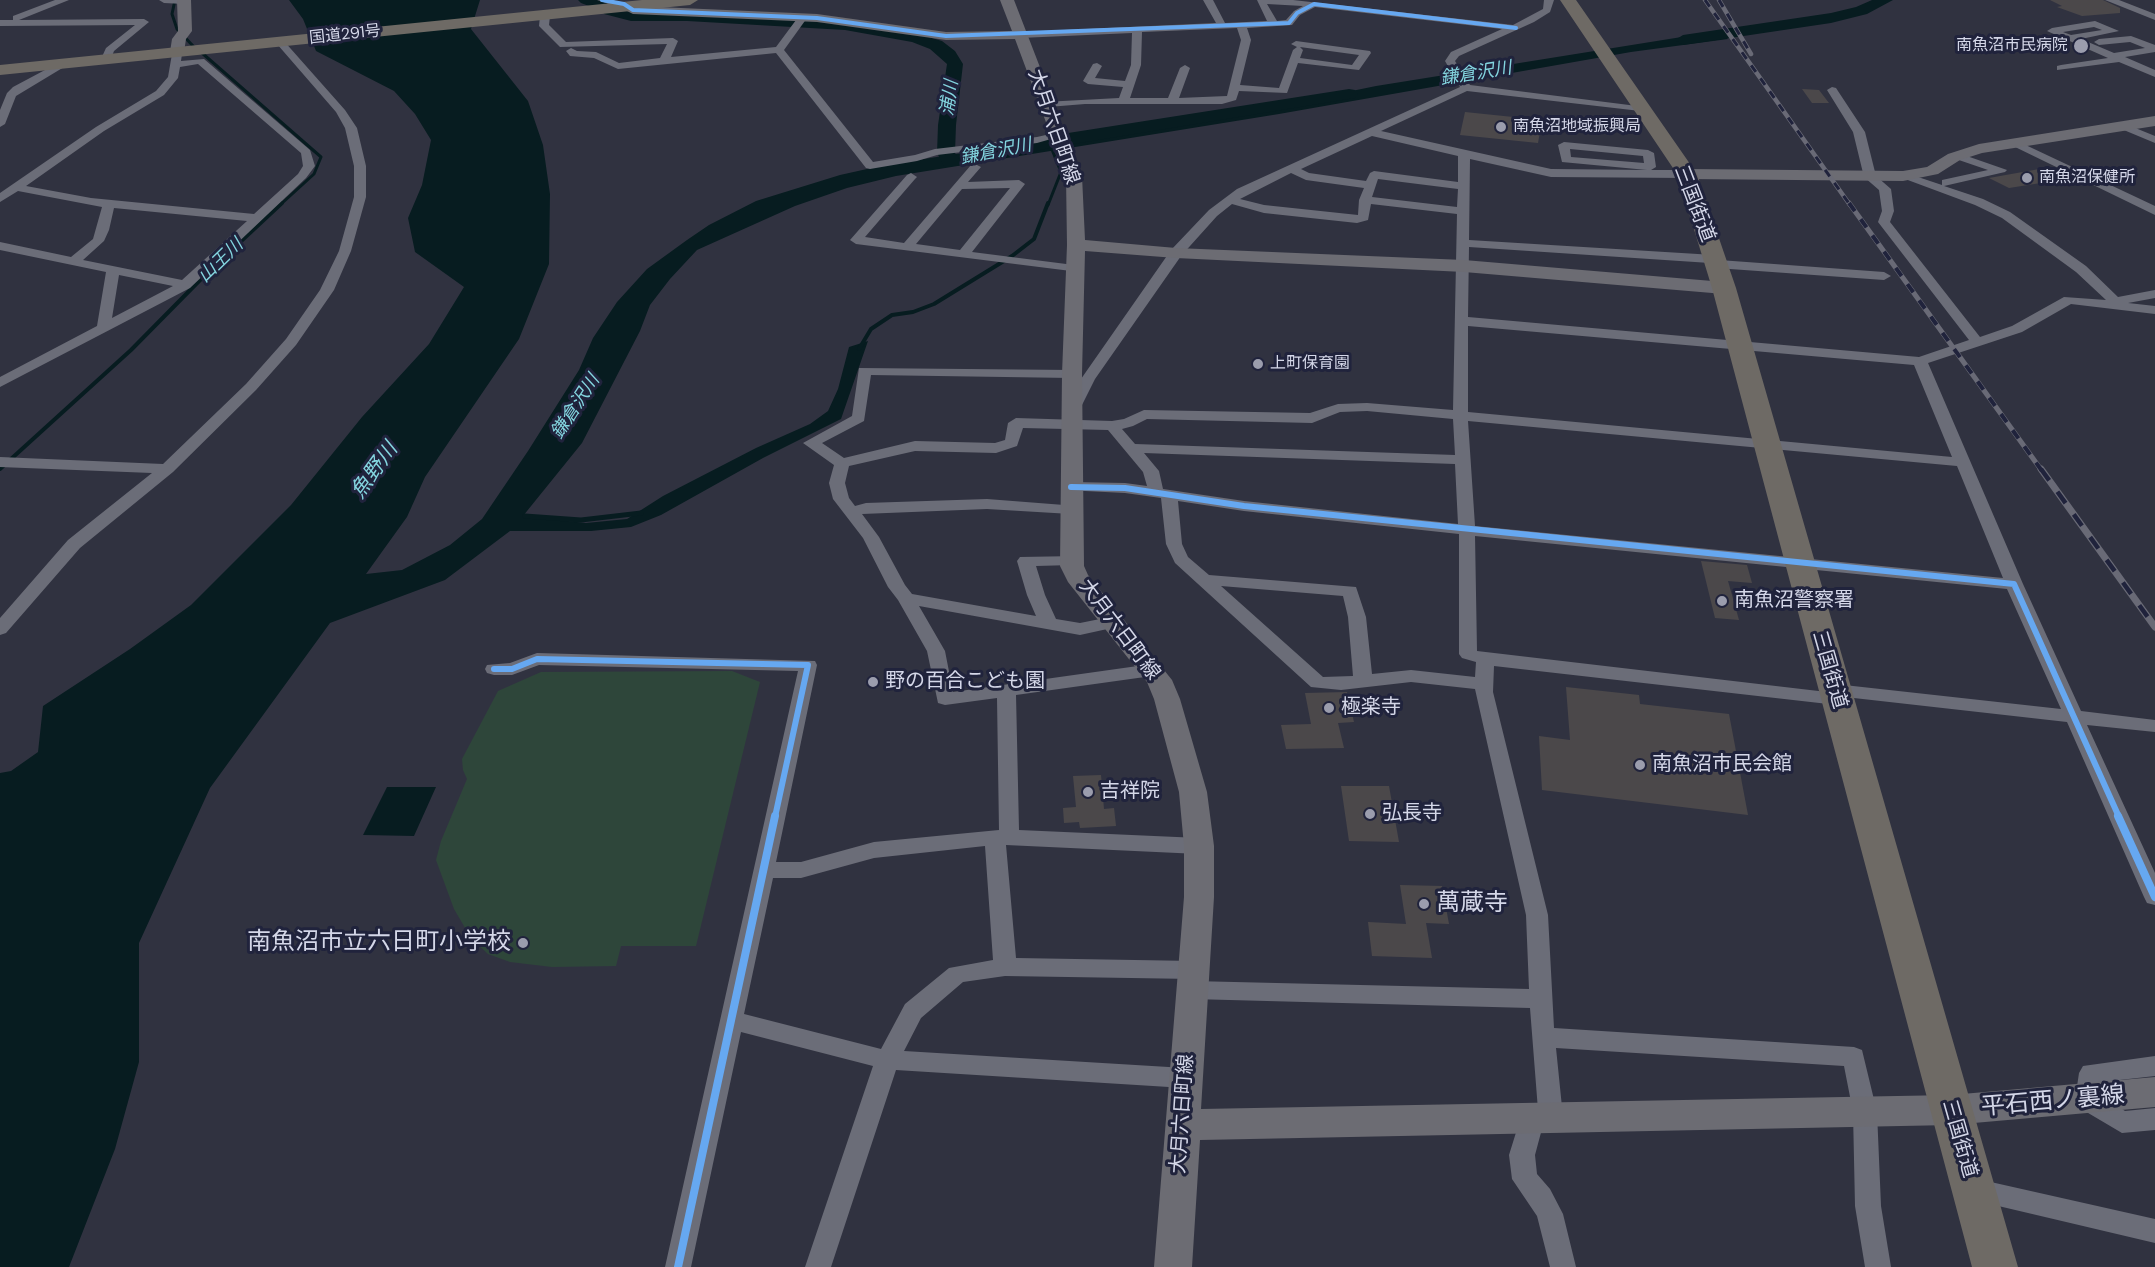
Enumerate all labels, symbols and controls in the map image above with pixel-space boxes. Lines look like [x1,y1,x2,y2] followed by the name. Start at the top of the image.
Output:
[308,22,382,48] street label: 国道291号
[1956,36,2068,56] place label: 南魚沼市民病院
[2072,37,2090,55] marker: 南魚沼市民病院
[1439,58,1513,90] water label: 鎌倉沢川
[1022,66,1084,188] street label: 大月六日町線
[937,79,963,117] water label: 浦川
[1513,117,1641,137] place label: 南魚沼地域振興局
[1494,120,1508,134] marker: 南魚沼地域振興局
[959,135,1033,169] water label: 鎌倉沢川
[1668,162,1720,246] street label: 三国街道
[2039,168,2135,188] place label: 南魚沼保健所
[2020,171,2034,185] marker: 南魚沼保健所
[194,234,248,288] water label: 山王川
[1270,354,1350,374] place label: 上町保育園
[1251,357,1265,371] marker: 上町保育園
[547,371,605,443] water label: 鎌倉沢川
[346,438,404,504] water label: 魚野川
[1073,575,1165,685] street label: 大月六日町線
[1734,589,1854,613] place label: 南魚沼警察署
[1715,594,1729,608] marker: 南魚沼警察署
[1806,628,1852,712] street label: 三国街道
[885,670,1045,694] place label: 野の百合こども園
[866,675,880,689] marker: 野の百合こども園
[1341,696,1401,720] place label: 極楽寺
[1322,701,1336,715] marker: 極楽寺
[1652,753,1792,777] place label: 南魚沼市民会館
[1633,758,1647,772] marker: 南魚沼市民会館
[1100,780,1160,804] place label: 吉祥院
[1081,785,1095,799] marker: 吉祥院
[1382,802,1442,826] place label: 弘長寺
[1363,807,1377,821] marker: 弘長寺
[1436,890,1508,918] place label: 萬蔵寺
[1417,897,1431,911] marker: 萬蔵寺
[247,929,511,957] place label: 南魚沼市立六日町小学校
[516,936,530,950] marker: 南魚沼市立六日町小学校
[1167,1053,1199,1175] street label: 大月六日町線
[1980,1081,2126,1123] street label: 平石西ノ裏線
[1936,1097,1982,1181] street label: 三国街道

